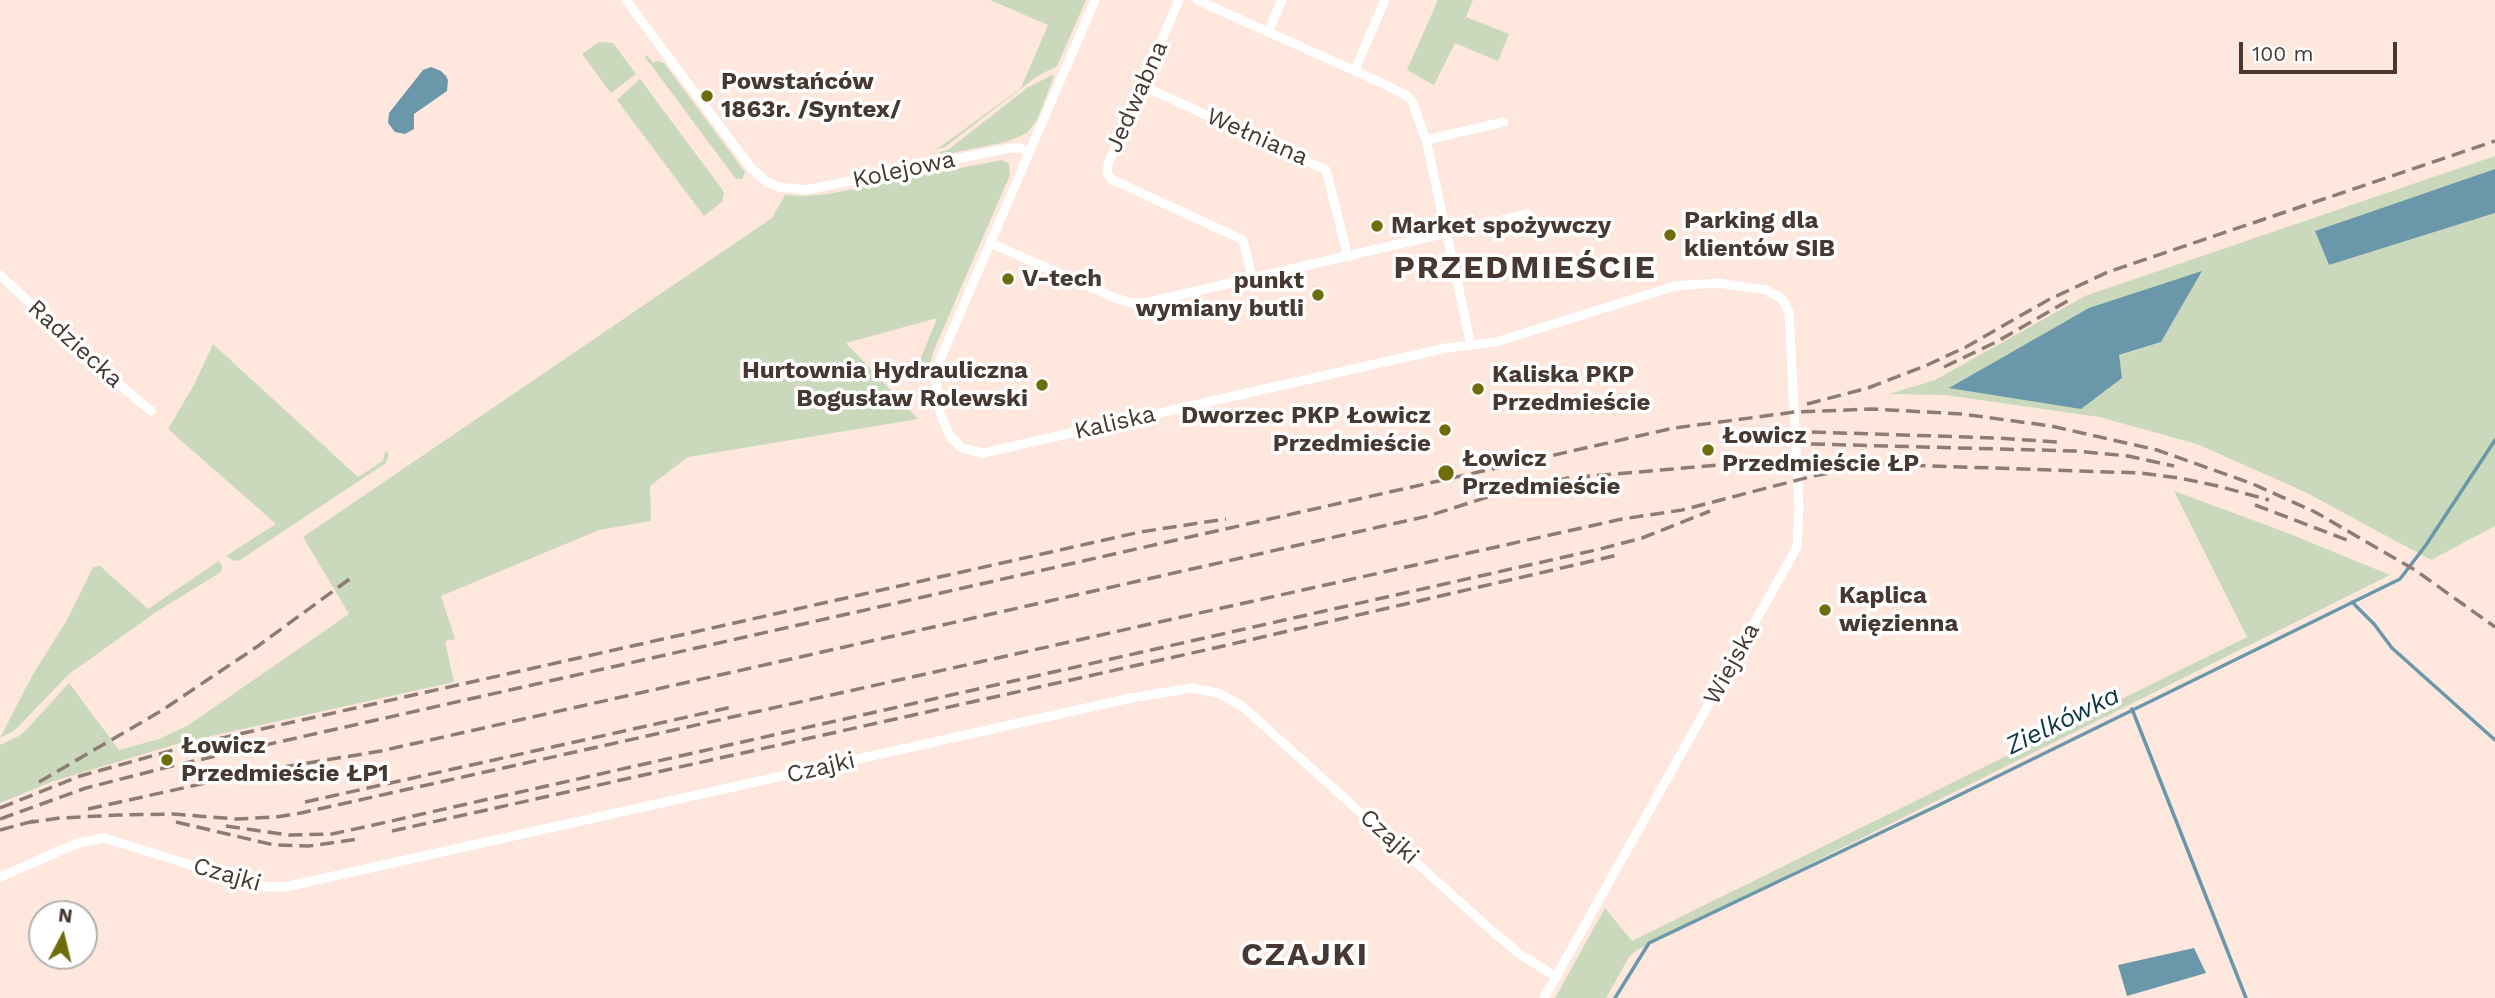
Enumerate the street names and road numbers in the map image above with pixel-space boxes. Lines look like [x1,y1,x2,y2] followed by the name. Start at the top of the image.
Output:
[1100,37,1174,157] street label: Jedwabna
[1202,102,1312,172] street label: Wełniana
[850,145,958,195] street label: Kolejowa
[22,294,128,394] street label: Radziecka
[1072,400,1158,446] street label: Kaliska
[1698,618,1766,710] street label: Wiejska
[784,746,858,790] street label: Czajki
[1354,803,1424,871] street label: Czajki
[190,852,264,898] street label: Czajki

